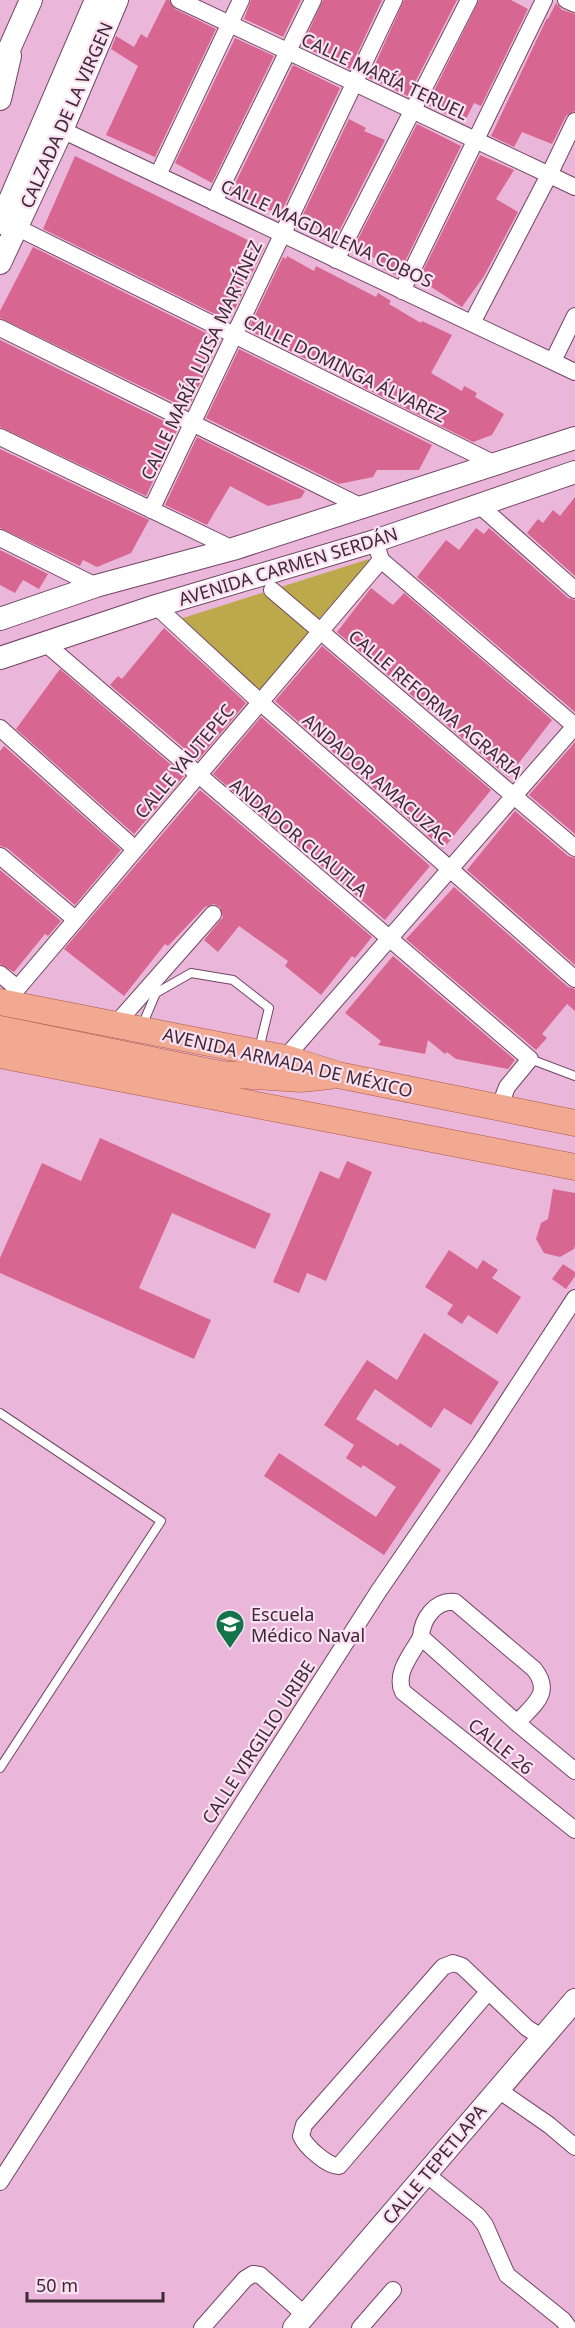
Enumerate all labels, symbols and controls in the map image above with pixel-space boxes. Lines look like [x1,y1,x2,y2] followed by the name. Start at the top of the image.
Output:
[14,18,118,212] street label: CALZADA DE LA VIRGEN
[298,27,472,125] street label: CALLE MARÍA TERUEL
[217,173,437,293] street label: CALLE MAGDALENA COBOS
[135,236,267,484] street label: CALLE MARÍA LUISA MARTÍNEZ
[240,308,450,428] street label: CALLE DOMINGA ÁLVAREZ
[175,521,401,611] street label: AVENIDA CARMEN SERDÁN
[344,624,529,784] street label: CALLE REFORMA AGRARIA
[129,699,239,823] street label: CALLE YAUTEPEC
[298,708,456,850] street label: ANDADOR AMACUZAC
[225,772,373,902] street label: ANDADOR CUAUTLA
[161,1022,415,1102] street label: AVENIDA ARMADA DE MÉXICO
[251,1602,365,1647] place label: Escuela Médico Naval
[214,1608,246,1650] school or university icon: Escuela Médico Naval
[196,1656,320,1828] street label: CALLE VIRGILIO URIBE
[464,1712,538,1780] street label: CALLE 26
[377,2099,492,2229] street label: CALLE TEPETLAPA
[27,2265,164,2303] scale bar
[36,2273,78,2297] text: 50 m

